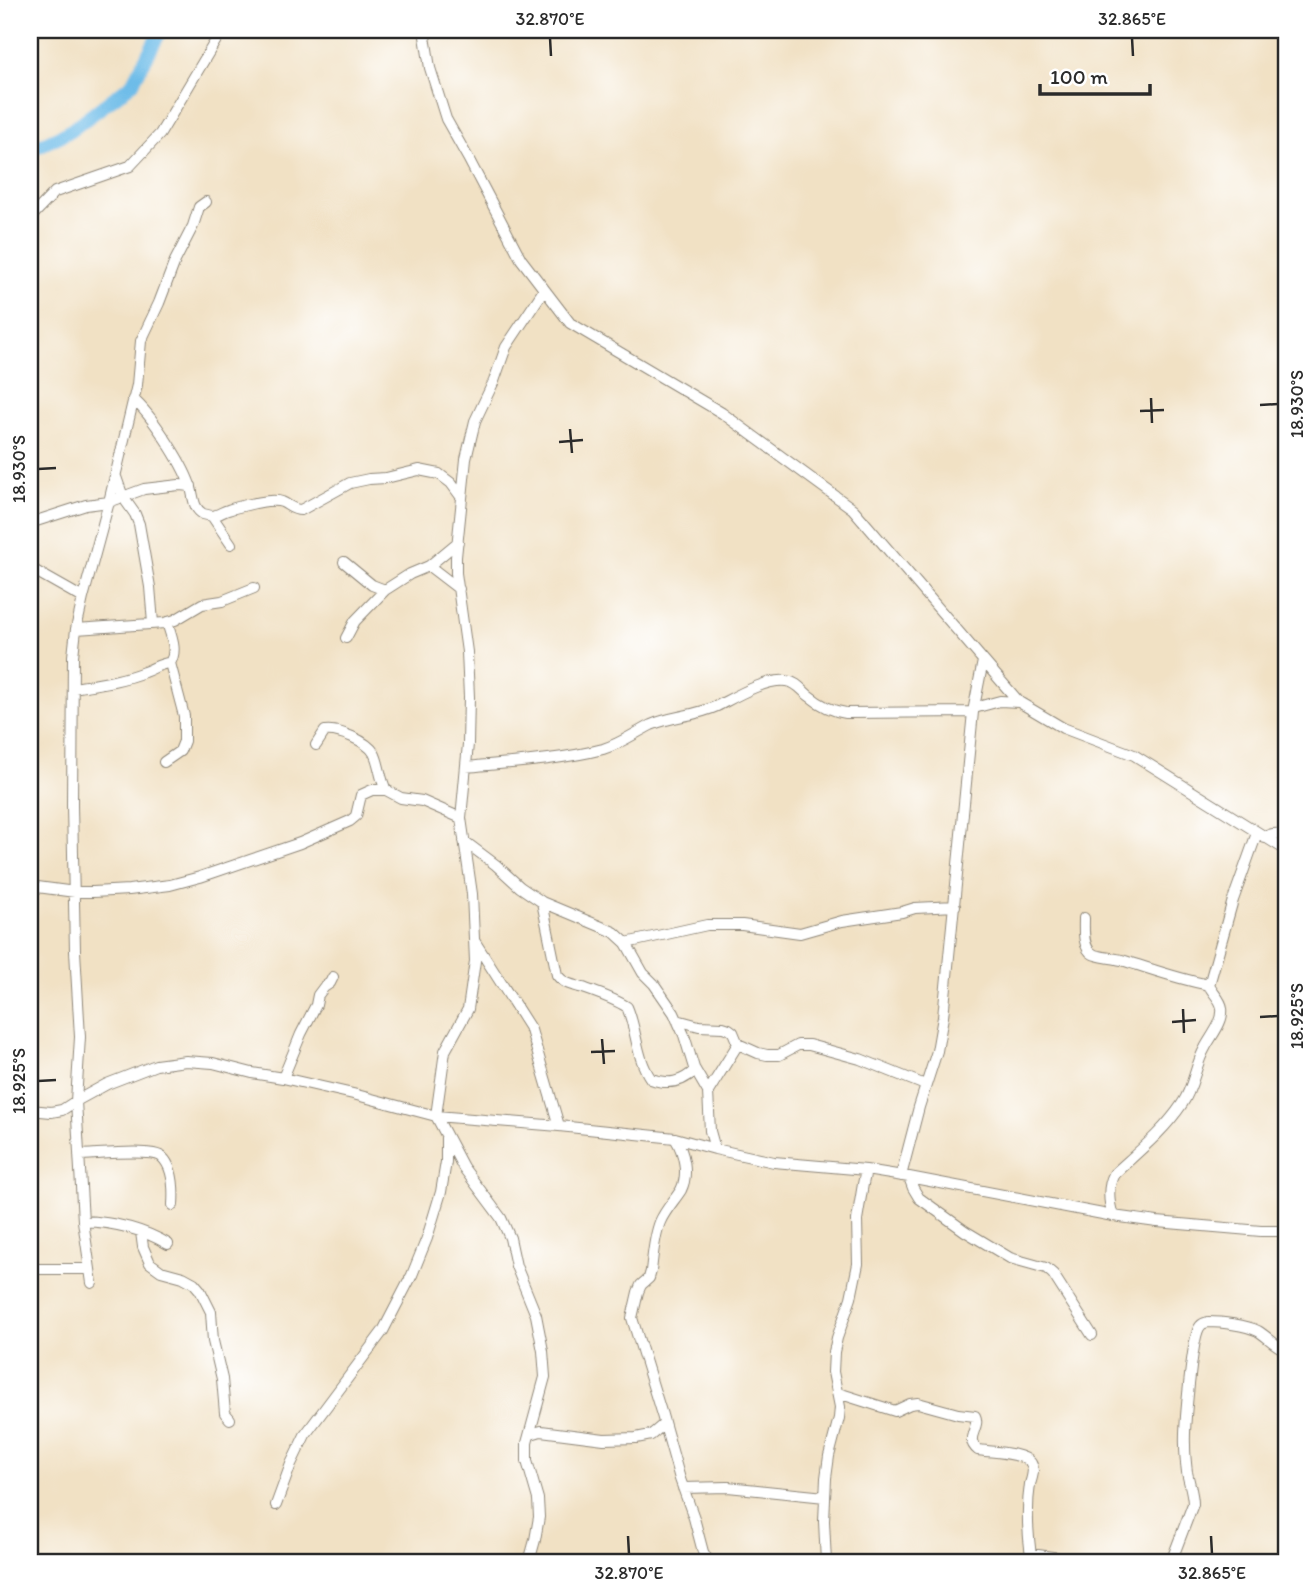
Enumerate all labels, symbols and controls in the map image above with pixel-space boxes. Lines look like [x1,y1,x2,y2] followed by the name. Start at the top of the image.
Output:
[516,8,584,30] text: 32.870°E
[1098,8,1166,30] text: 32.865°E
[1040,52,1150,96] scale bar
[1050,64,1108,89] text: 100 m
[1286,370,1308,438] text: 18.930°S
[8,435,30,503] text: 18.930°S
[1286,983,1308,1049] text: 18.925°S
[8,1048,30,1114] text: 18.925°S
[595,1562,663,1584] text: 32.870°E
[1178,1562,1246,1584] text: 32.865°E

